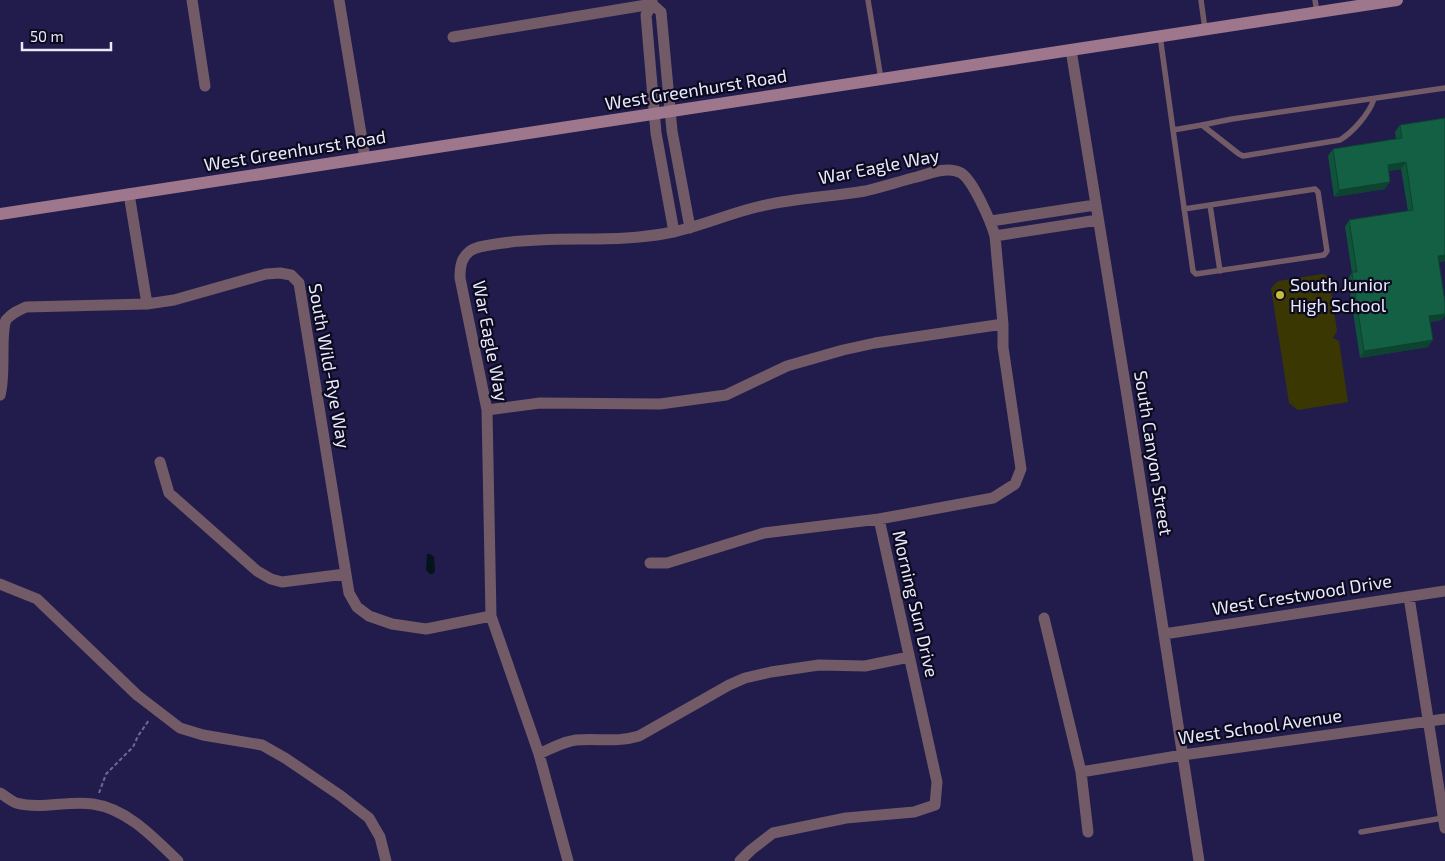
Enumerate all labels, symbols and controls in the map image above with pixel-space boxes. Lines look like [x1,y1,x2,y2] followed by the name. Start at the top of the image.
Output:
[22,20,111,52] scale bar
[30,27,64,45] text: 50 m
[603,64,788,114] street label: West Greenhurst Road
[202,125,387,175] street label: West Greenhurst Road
[817,143,942,189] street label: War Eagle Way
[1290,273,1390,316] place label: South Junior High School
[468,279,514,404] street label: War Eagle Way
[305,282,355,451] street label: South Wild-Rye Way
[1274,289,1286,301] marker: South Junior High School
[1130,369,1178,537] street label: South Canyon Street
[888,528,944,679] street label: Morning Sun Drive
[1210,569,1393,619] street label: West Crestwood Drive
[1177,704,1343,748] street label: West School Avenue

